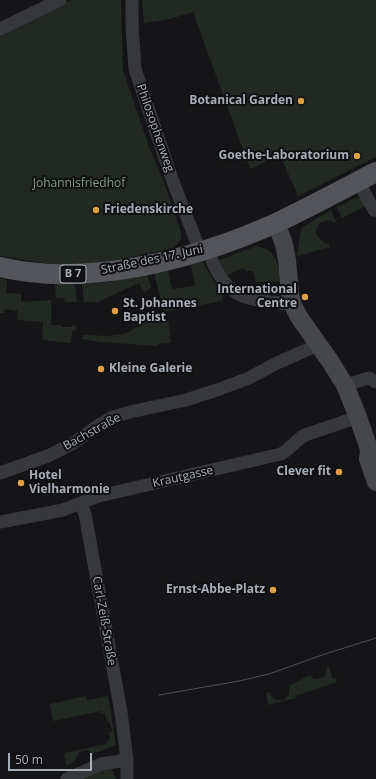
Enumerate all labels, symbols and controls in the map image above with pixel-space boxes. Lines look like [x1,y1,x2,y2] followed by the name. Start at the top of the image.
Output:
[133,82,177,174] street label: Philosophenweg
[189,94,293,108] place label: Botanical Garden
[296,96,306,106] marker: Botanical Garden
[219,149,349,163] place label: Goethe-Laboratorium
[352,151,362,161] marker: Goethe-Laboratorium
[33,177,125,191] park label: Johannisfriedhof
[104,203,193,217] place label: Friedenskirche
[91,205,101,215] marker: Friedenskirche
[100,242,204,278] street label: Straße des 17. Juni
[60,265,86,283] road number: B 7
[217,283,297,311] place label: International Centre
[300,292,310,302] marker: International Centre
[123,297,197,325] place label: St. Johannes Baptist
[110,306,120,316] marker: St. Johannes Baptist
[109,362,192,376] place label: Kleine Galerie
[96,364,106,374] marker: Kleine Galerie
[61,410,123,454] street label: Bachstraße
[151,463,215,491] street label: Krautgasse
[277,465,331,479] place label: Clever fit
[334,467,344,477] marker: Clever fit
[29,469,110,497] place label: Hotel Vielharmonie
[16,478,26,488] marker: Hotel Vielharmonie
[89,575,119,667] street label: Carl-Zeiß-Straße
[166,583,265,597] place label: Ernst-Abbe-Platz
[268,585,278,595] marker: Ernst-Abbe-Platz
[10,745,94,771] scale bar
[15,751,43,768] text: 50 m

